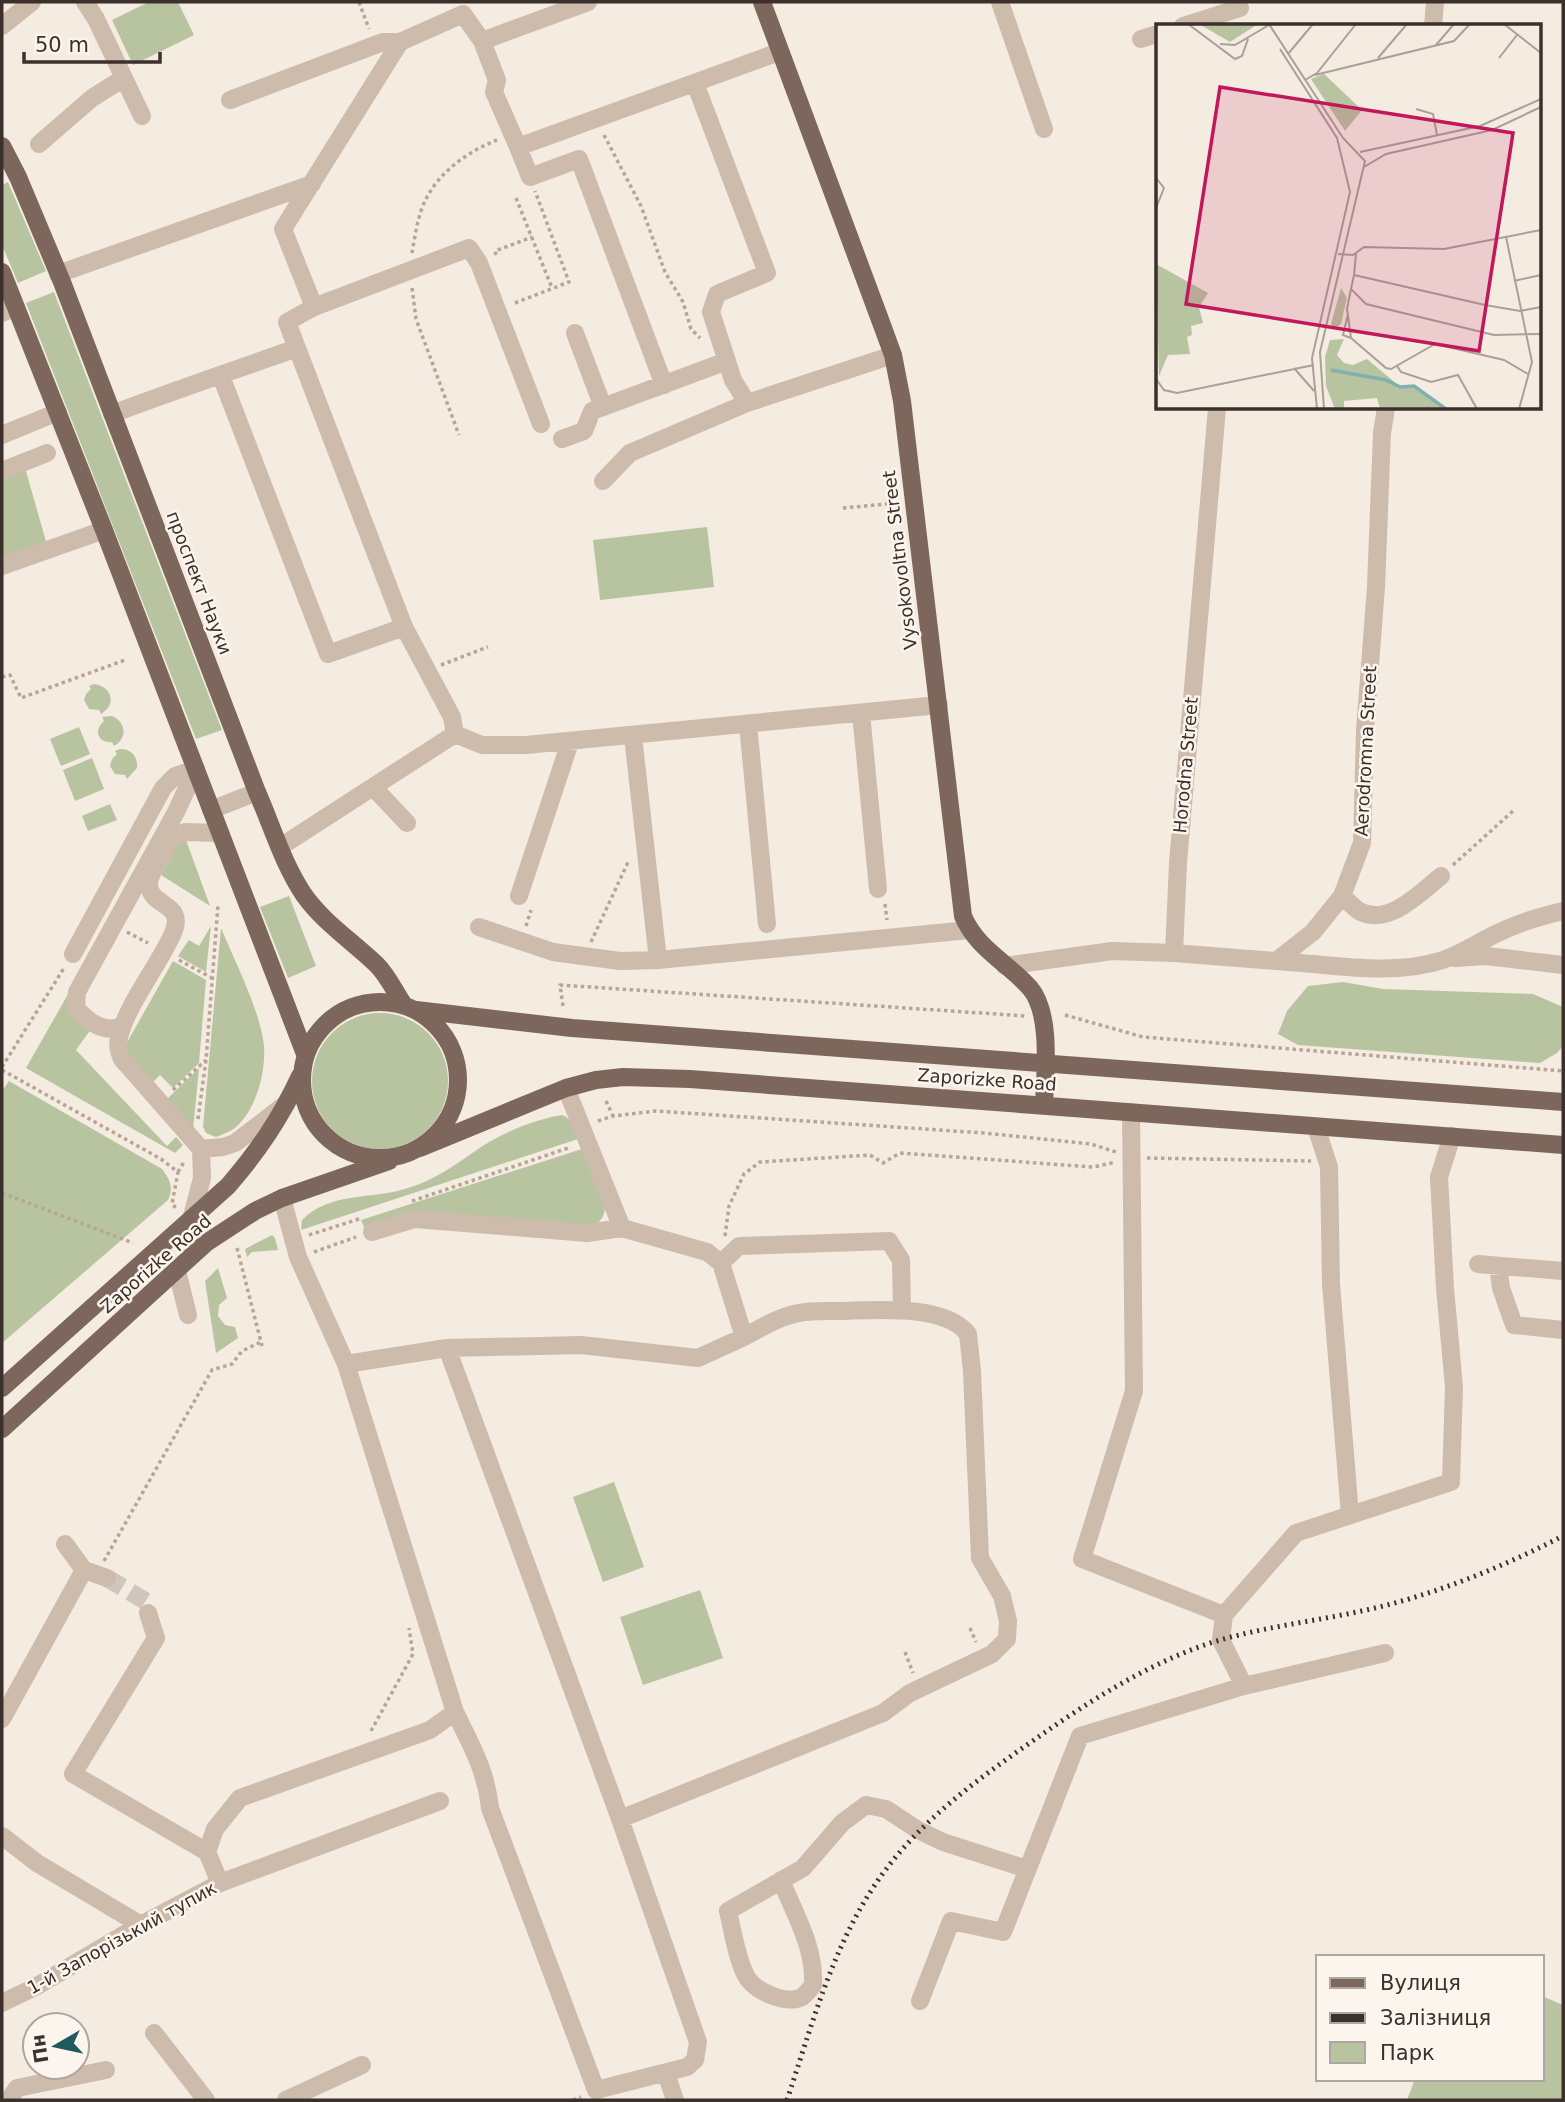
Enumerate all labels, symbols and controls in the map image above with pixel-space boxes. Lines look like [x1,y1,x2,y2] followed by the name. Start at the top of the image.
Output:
[24,21,161,65] scale bar
[1156,24,1540,410] inset map
[35,33,89,57] text: 50 m
[878,469,921,651] street label: Vysokovoltna Street
[162,508,236,657] street label: проспект Науки
[1351,665,1380,837] street label: Aerodromna Street
[1169,696,1202,834] street label: Horodna Street
[917,1064,1057,1095] street label: Zaporizke Road
[96,1210,215,1317] street label: Zaporizke Road
[24,1877,220,1998] street label: 1-й Запорізький тупик
[1316,1955,1544,2081] legend
[1380,1971,1461,1995] text: Вулиця
[1380,2006,1491,2030] text: Залізниця
[21,2011,91,2081] north arrow
[26,2033,52,2065] text: Пн
[1380,2041,1435,2065] text: Парк

